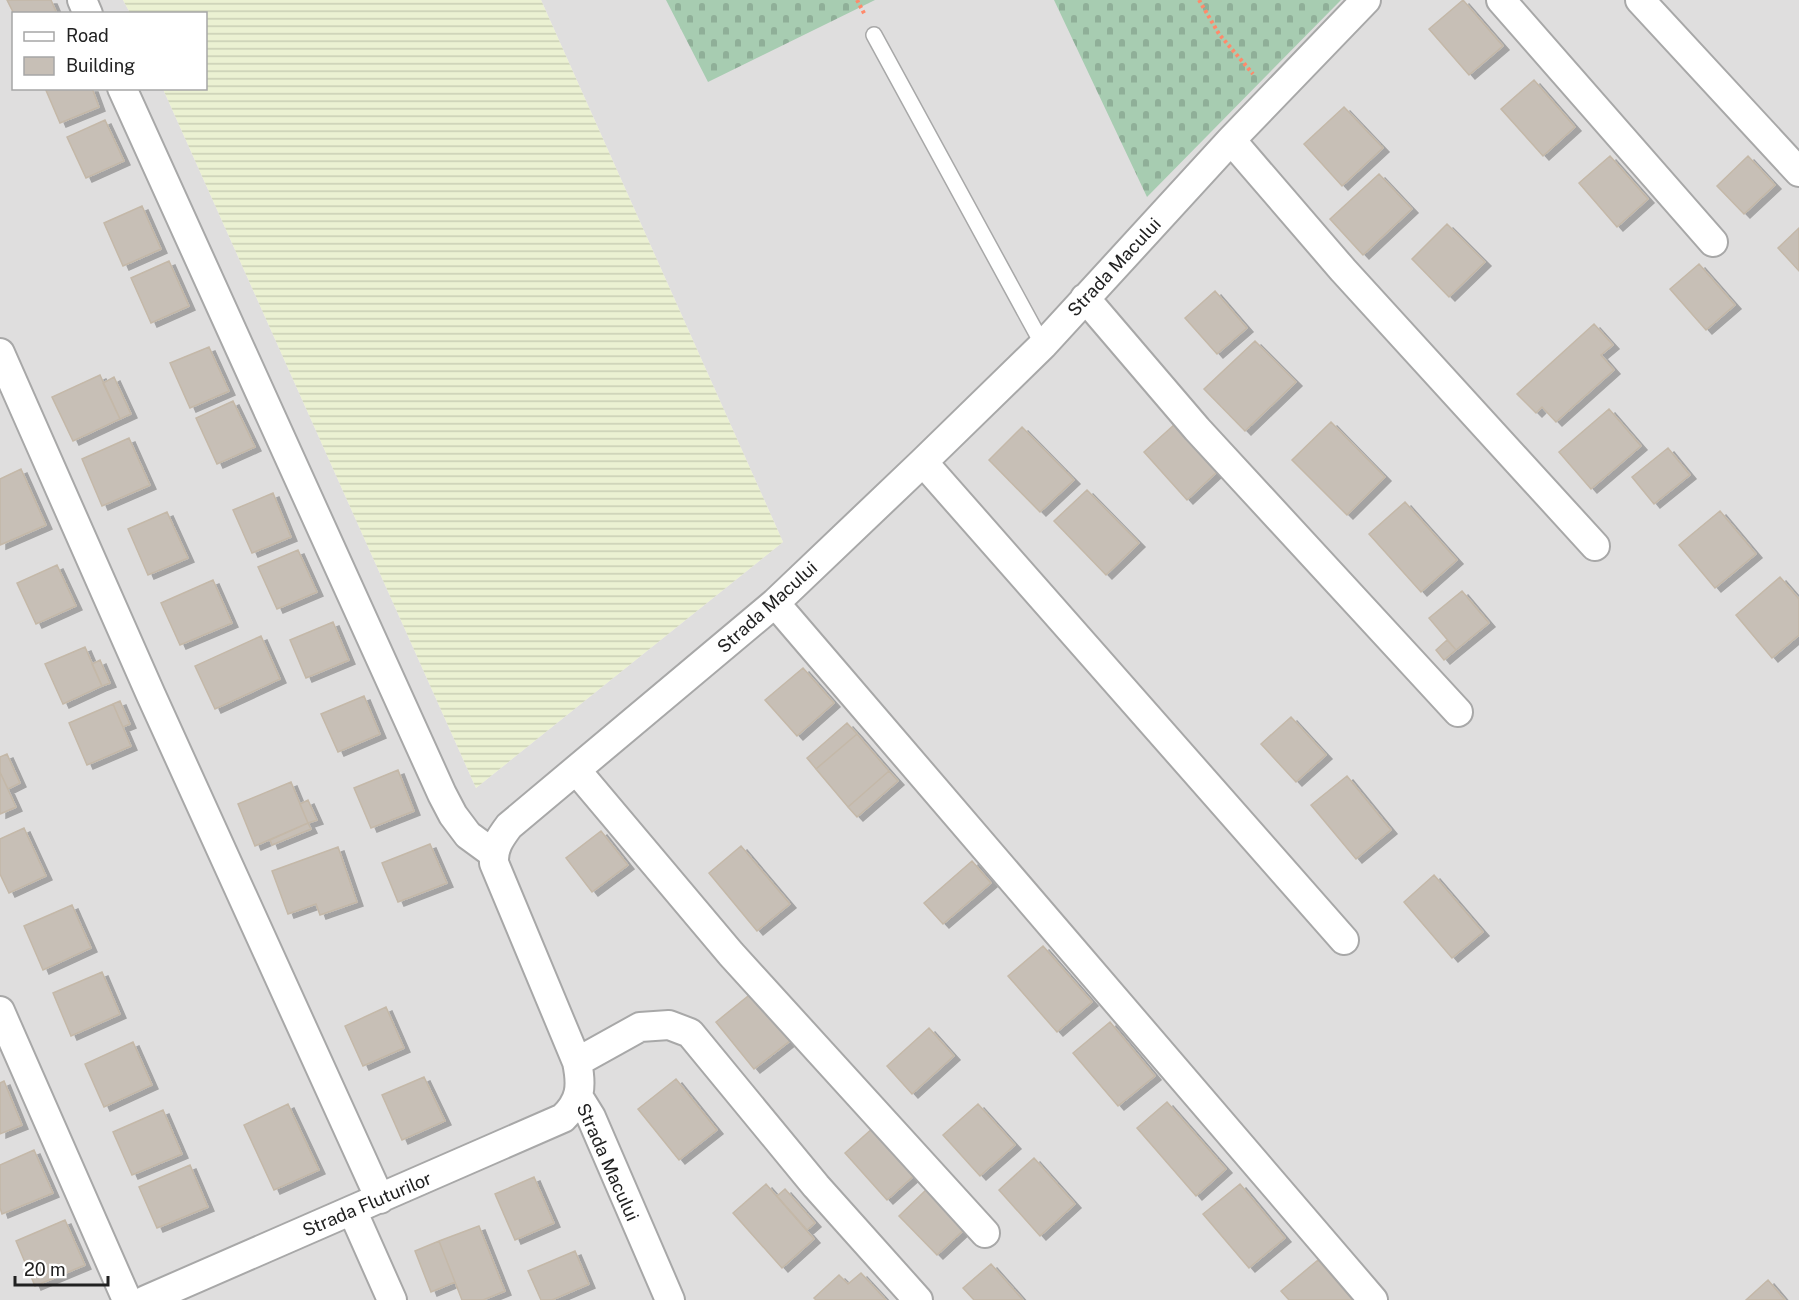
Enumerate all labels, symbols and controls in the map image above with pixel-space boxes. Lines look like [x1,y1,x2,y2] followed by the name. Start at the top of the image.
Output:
[12,12,207,90] legend
[66,25,109,46] text: Road
[66,55,135,76] text: Building
[1063,213,1165,321] street label: Strada Macului
[713,557,821,657] street label: Strada Macului
[573,1100,643,1224] street label: Strada Macului
[299,1167,435,1241] street label: Strada Fluturilor
[15,1249,108,1287] scale bar
[24,1259,66,1280] text: 20 m

